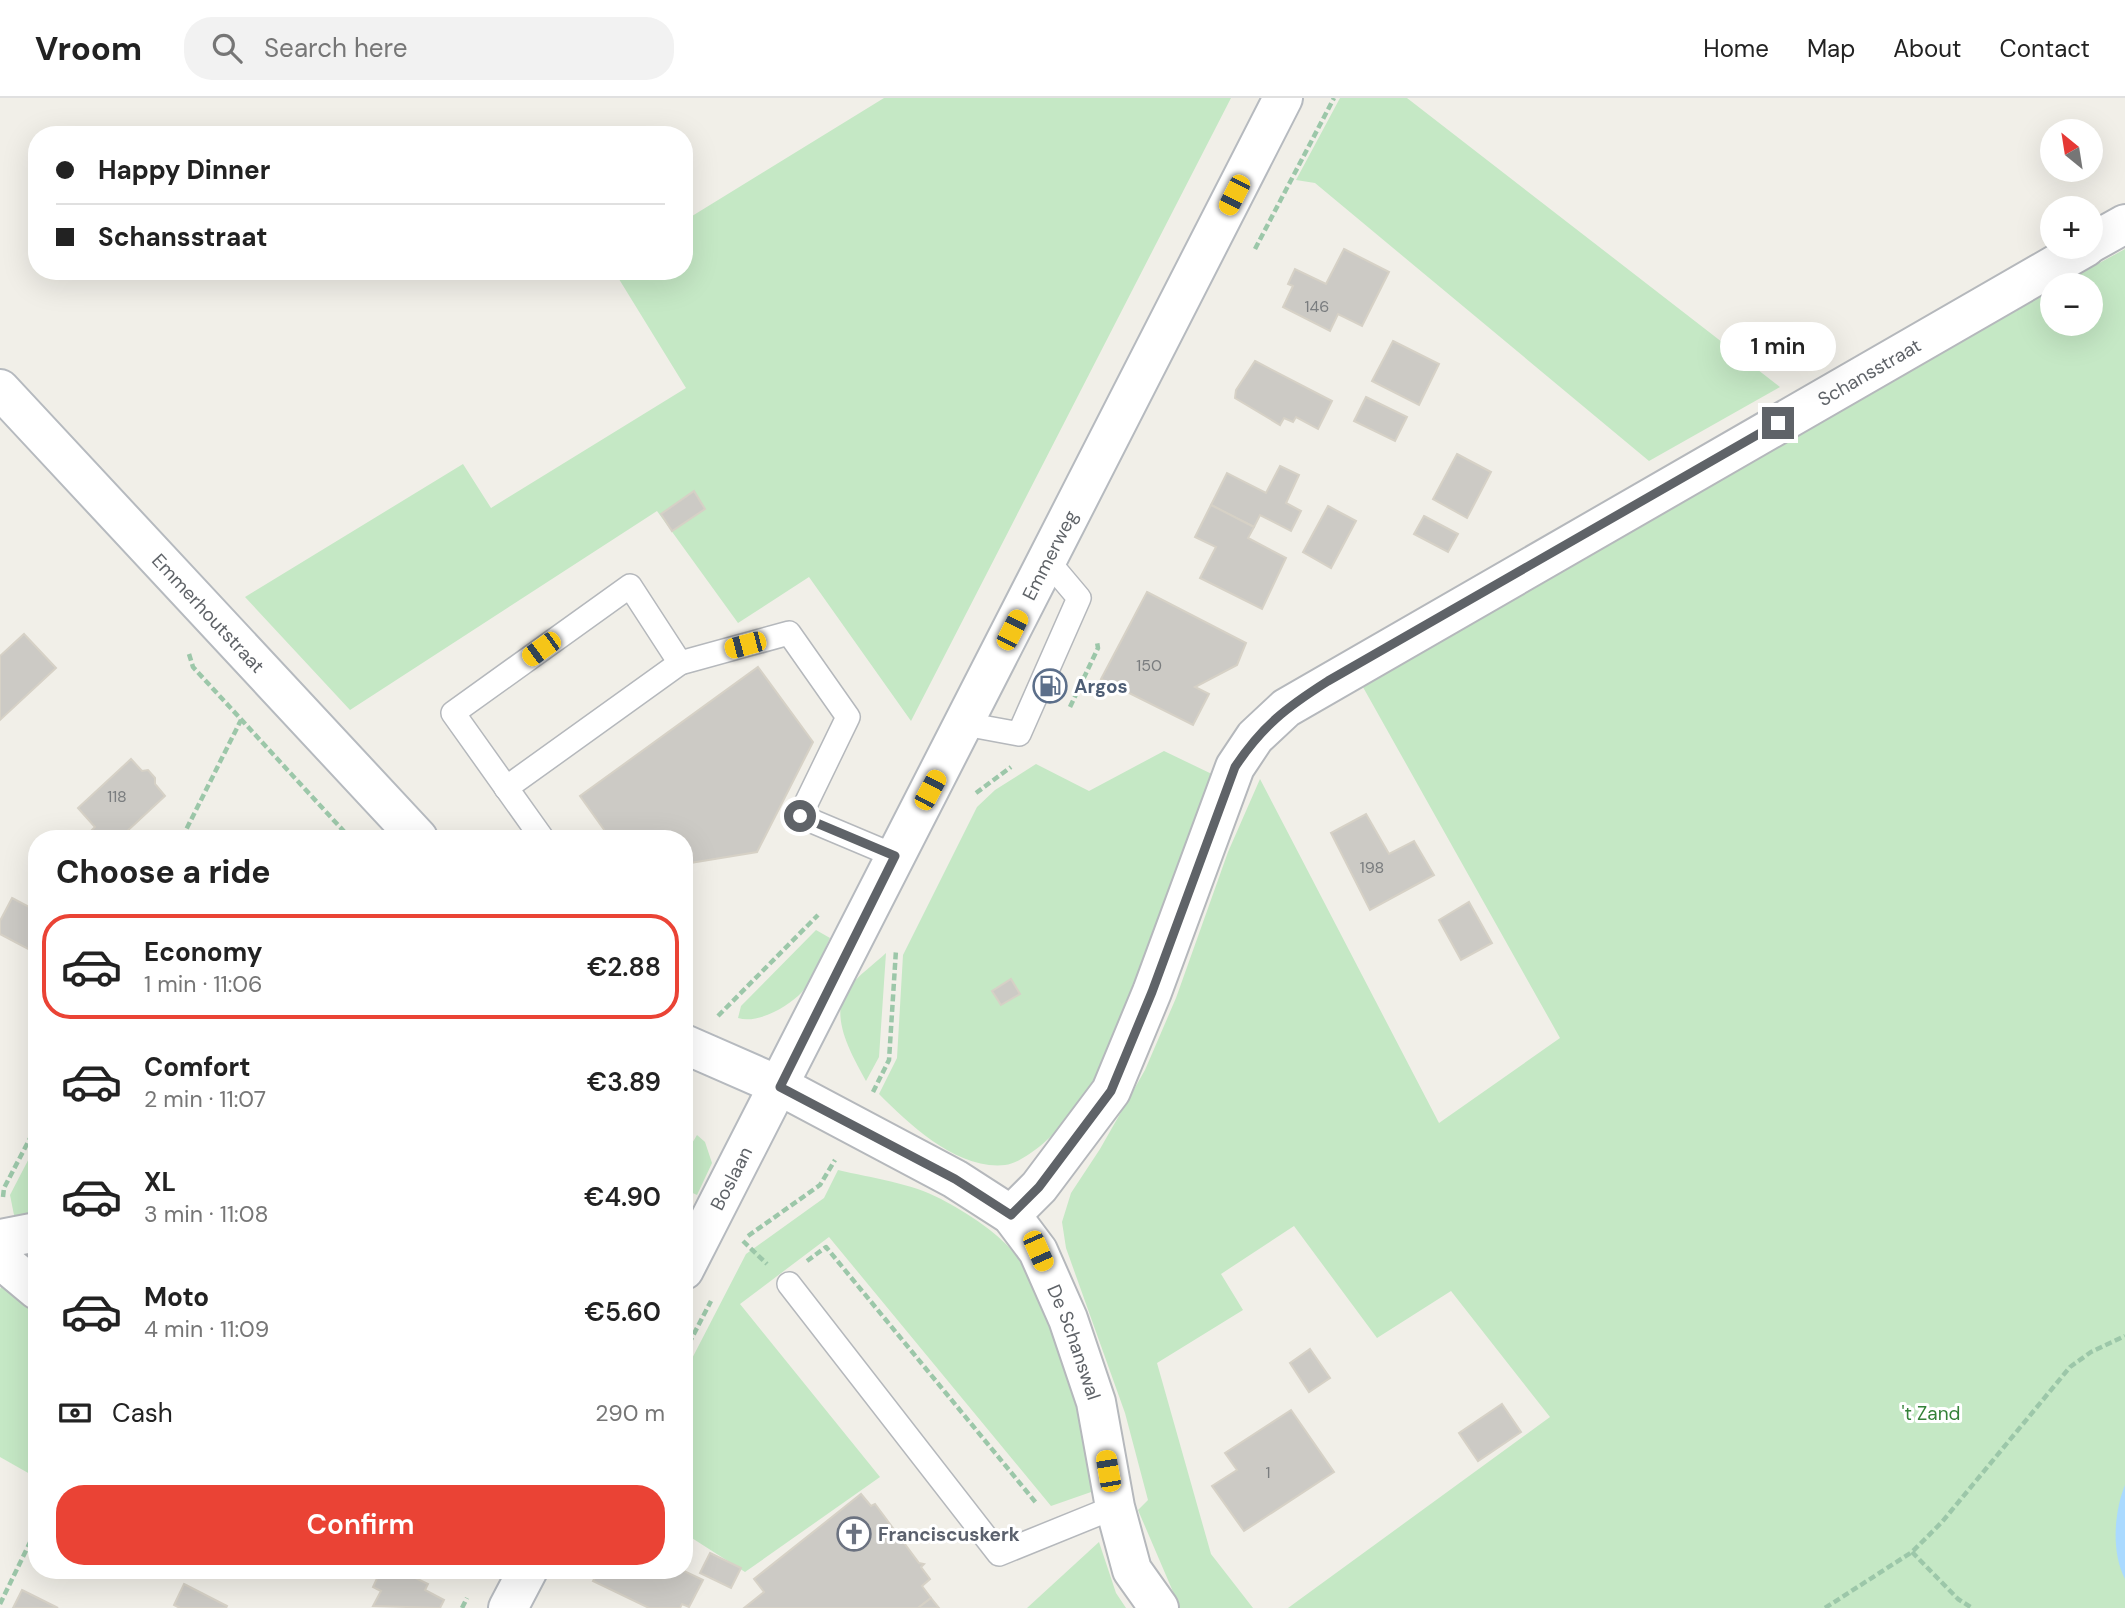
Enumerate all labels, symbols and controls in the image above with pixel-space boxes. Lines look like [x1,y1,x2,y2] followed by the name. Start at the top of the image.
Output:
[184,17,674,80] search box
[35,27,142,70] text: Vroom
[208,29,246,67] icon: search
[264,31,408,65] text: Search here
[1703,33,1769,64] text: Home
[1807,33,1855,64] text: Map
[1893,33,1962,64] text: About
[2000,33,2090,64] text: Contact
[2040,119,2104,182] north arrow
[2040,119,2103,336] map controls
[98,153,270,187] text: Happy Dinner
[1216,172,1253,218] car
[2040,196,2103,259] button: +
[98,220,268,254] text: Schansstraat
[2040,273,2103,336] button: −
[1305,296,1329,317] house number: 146
[1720,322,1836,370] callout: 1 min
[1751,331,1805,361] text: 1 min
[1813,333,1925,412] street label: Schansstraat
[1762,407,1794,439] route end
[1016,506,1083,605] street label: Emmerweg
[146,548,270,678] street label: Emmerhoutstraat
[994,607,1031,653] car
[518,628,565,670] car
[722,629,769,661] car
[1136,655,1162,676] house number: 150
[1031,667,1069,705] fuel station icon: Argos
[1074,674,1128,699] place label: Argos
[911,767,950,813] car
[107,786,127,807] house number: 118
[784,800,816,832] route start
[56,851,271,893] text: Choose a ride
[1360,857,1384,878] house number: 198
[60,935,123,998] icon: car
[144,935,262,969] text: Economy
[587,950,661,984] text: €2.88
[144,969,262,999] text: 1 min · 11:06
[60,1050,123,1113] icon: car
[144,1050,250,1084] text: Comfort
[587,1065,661,1099] text: €3.89
[144,1084,266,1114] text: 2 min · 11:07
[705,1142,758,1215] street label: Boslaan
[60,1165,123,1228] icon: car
[144,1165,176,1199] text: XL
[584,1180,661,1214] text: €4.90
[144,1199,268,1229] text: 3 min · 11:08
[1020,1228,1057,1274] car
[60,1280,123,1343] icon: car
[144,1280,209,1314] text: Moto
[1041,1281,1106,1403] street label: De Schanswal
[585,1295,661,1329] text: €5.60
[144,1314,269,1344] text: 4 min · 11:09
[56,1394,94,1432] icon: cash
[112,1396,173,1430] text: Cash
[595,1398,665,1428] text: 290 m
[1902,1401,1960,1426] park label: 't Zand
[1095,1448,1122,1494] car
[1266,1462,1271,1483] house number: 1
[56,1485,665,1565] button: Confirm
[835,1515,873,1553] church icon: Franciscuskerk
[878,1522,1020,1547] place label: Franciscuskerk

